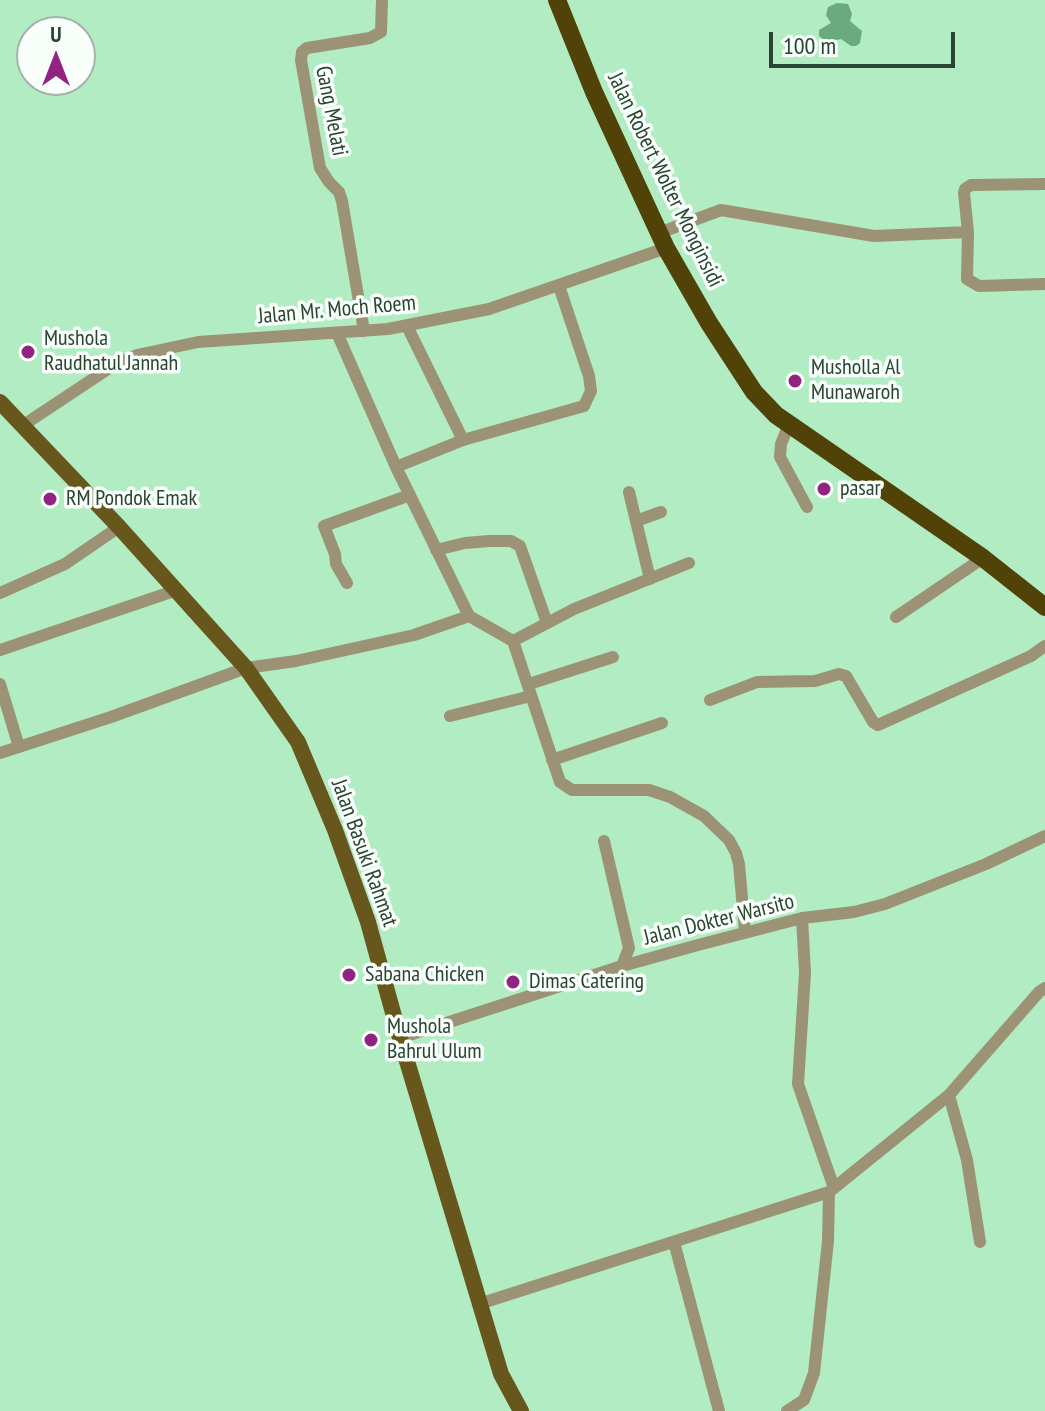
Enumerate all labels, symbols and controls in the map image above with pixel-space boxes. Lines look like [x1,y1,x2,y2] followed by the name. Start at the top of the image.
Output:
[16,16,96,96] north arrow
[773,16,959,66] scale bar
[50,20,62,48] text: U
[783,30,836,61] text: 100 m
[309,64,353,158] street label: Gang Melati
[602,68,728,292] street label: Jalan Robert Wolter Monginsidi
[257,290,417,330] street label: Jalan Mr. Moch Roem
[44,326,178,378] place label: Mushola Raudhatul Jannah
[19,343,37,361] marker: Mushola Raudhatul Jannah
[811,355,900,406] place label: Musholla Al Munawaroh
[786,372,804,390] marker: Musholla Al Munawaroh
[840,476,881,502] place label: pasar
[815,480,833,498] marker: pasar
[66,486,197,512] place label: RM Pondok Emak
[41,490,59,508] marker: RM Pondok Emak
[325,776,403,930] street label: Jalan Basuki Rahmat
[641,889,797,951] street label: Jalan Dokter Warsito
[365,962,484,988] place label: Sabana Chicken
[340,966,358,984] marker: Sabana Chicken
[529,969,644,995] place label: Dimas Catering
[504,973,522,991] marker: Dimas Catering
[387,1014,482,1066] place label: Mushola Bahrul Ulum
[362,1031,380,1049] marker: Mushola Bahrul Ulum

